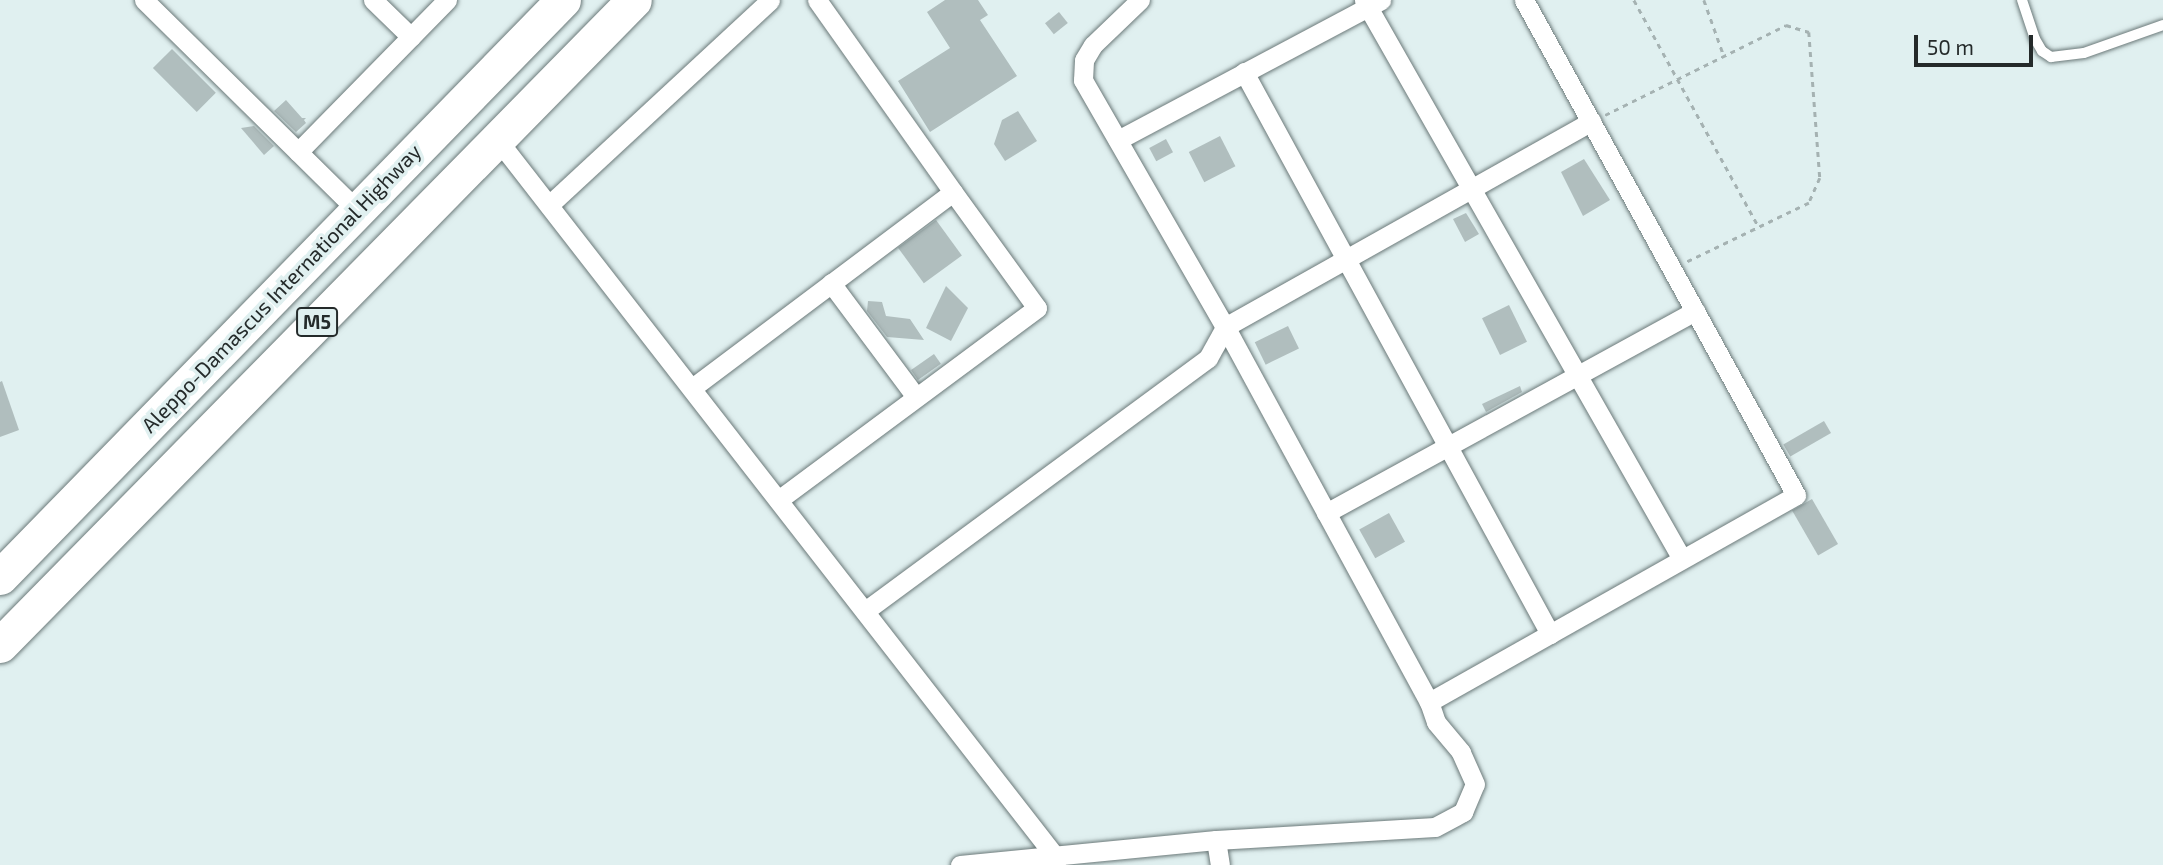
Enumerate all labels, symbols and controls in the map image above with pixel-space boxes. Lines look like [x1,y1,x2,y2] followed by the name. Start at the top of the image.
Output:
[1918,21,2037,65] scale bar
[1927,34,1974,59] text: 50 m
[136,138,426,438] street label: Aleppo-Damascus International Highway
[296,306,338,338] road number: M5

